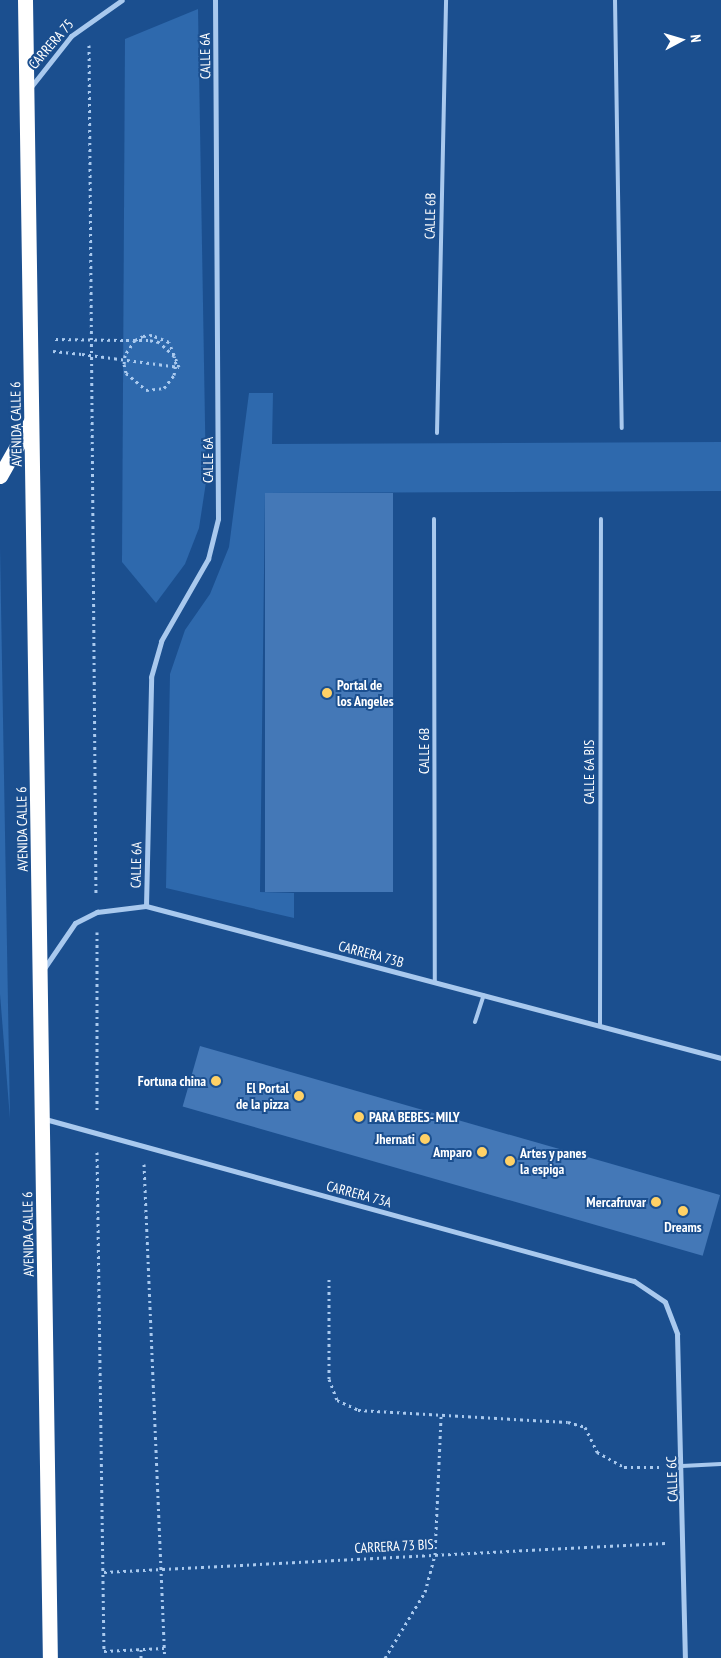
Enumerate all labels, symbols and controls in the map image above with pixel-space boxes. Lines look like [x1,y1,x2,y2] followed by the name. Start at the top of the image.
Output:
[656,15,706,65] north arrow
[25,16,77,72] street label: CARRERA 75
[196,33,214,79] street label: CALLE 6A
[687,34,705,43] text: N
[421,193,439,239] street label: CALLE 6B
[7,381,25,467] street label: AVENIDA CALLE 6
[200,437,216,483] street label: CALLE 6A
[337,677,394,710] place label: Portal de los Angeles
[321,687,333,699] marker: Portal de los Angeles
[416,728,432,774] street label: CALLE 6B
[581,739,597,805] street label: CALLE 6A BIS
[13,786,31,872] street label: AVENIDA CALLE 6
[127,842,145,888] street label: CALLE 6A
[336,937,406,971] street label: CARRERA 73B
[138,1073,206,1089] place label: Fortuna china
[210,1075,222,1087] marker: Fortuna china
[236,1080,289,1112] place label: El Portal de la pizza
[293,1090,305,1102] marker: El Portal de la pizza
[369,1109,461,1125] place label: PARA BEBES- MILY
[353,1111,365,1123] marker: PARA BEBES- MILY
[375,1131,415,1147] place label: Jhernati
[419,1133,431,1145] marker: Jhernati
[433,1144,472,1160] place label: Amparo
[520,1145,587,1178] place label: Artes y panes la espiga
[476,1146,488,1158] marker: Amparo
[504,1155,516,1167] marker: Artes y panes la espiga
[324,1177,394,1211] street label: CARRERA 73A
[19,1191,37,1277] street label: AVENIDA CALLE 6
[586,1194,646,1210] place label: Mercafruvar
[650,1196,662,1208] marker: Mercafruvar
[677,1205,689,1217] marker: Dreams
[664,1219,702,1235] place label: Dreams
[663,1456,681,1502] street label: CALLE 6C
[354,1536,434,1556] street label: CARRERA 73 BIS

